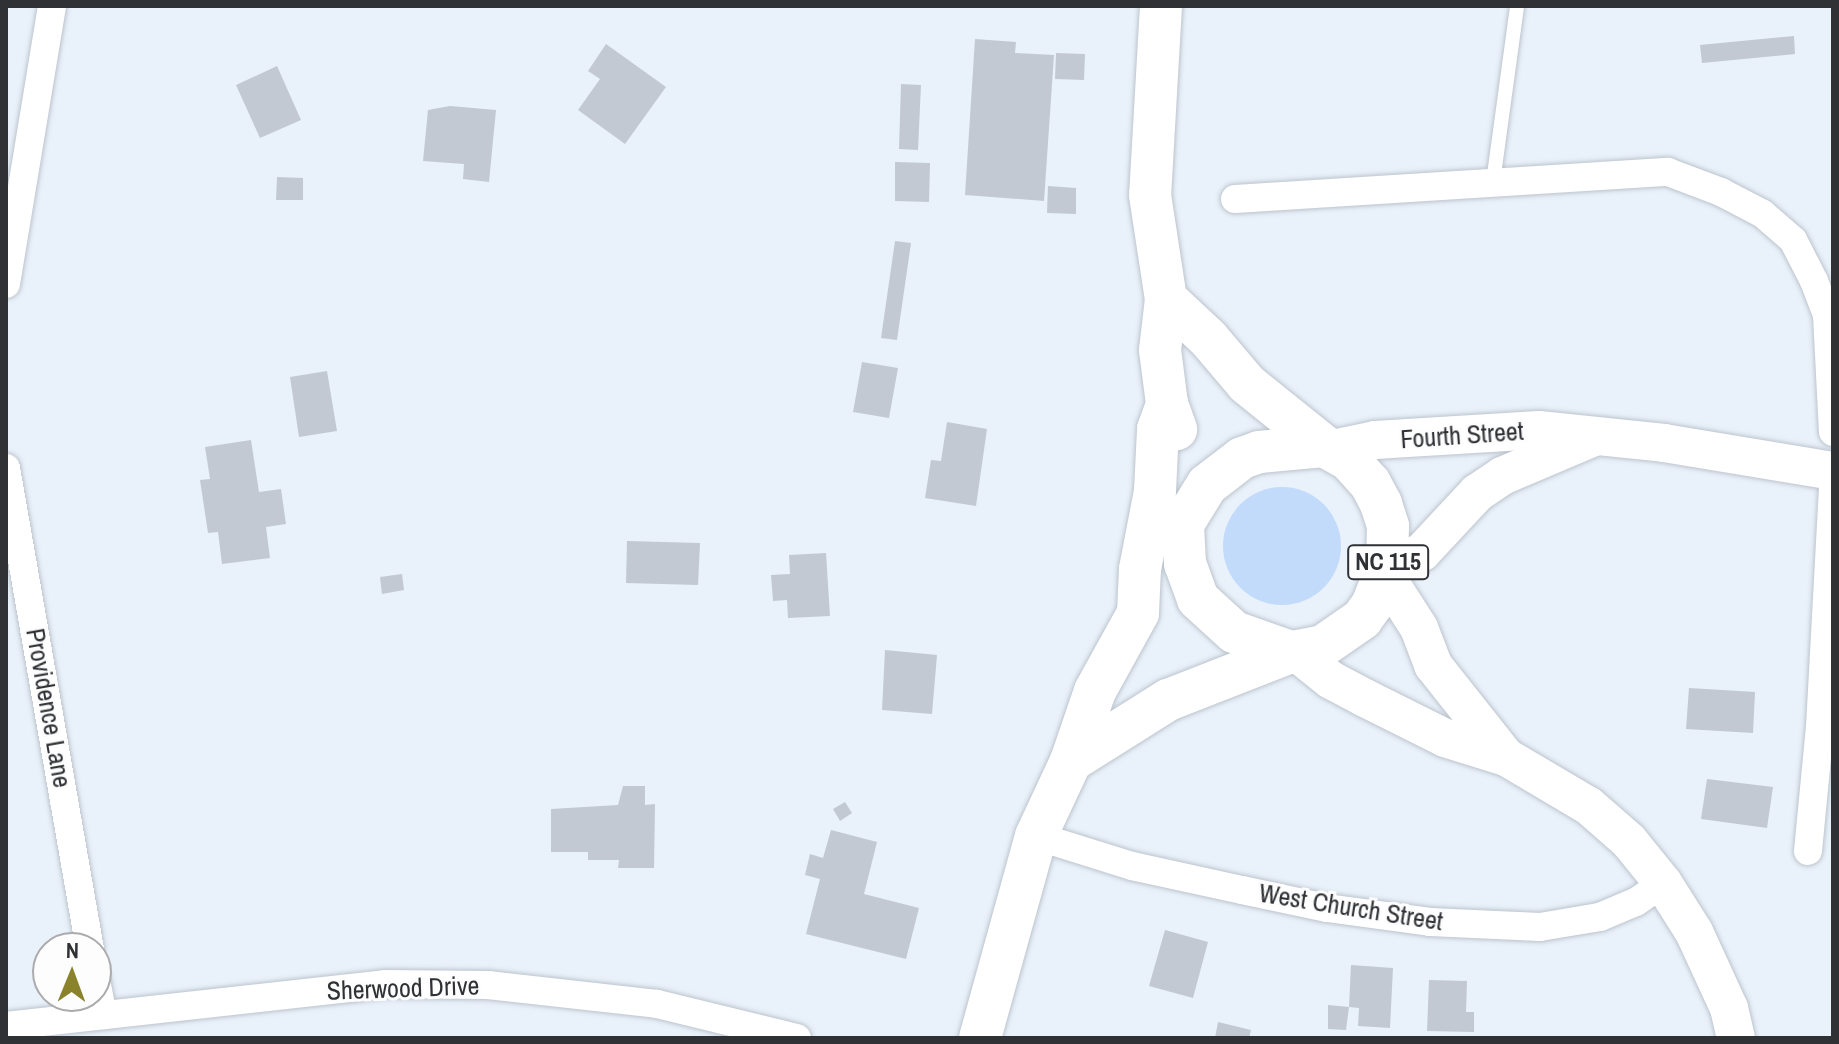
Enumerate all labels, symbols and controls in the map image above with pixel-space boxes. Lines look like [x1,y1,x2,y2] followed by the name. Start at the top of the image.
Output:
[1399,415,1525,455] street label: Fourth Street
[1346,542,1430,582] road number: NC 115
[20,626,78,790] street label: Providence Lane
[1257,877,1445,937] street label: West Church Street
[32,932,112,1012] north arrow
[66,935,79,965] text: N
[326,970,480,1006] street label: Sherwood Drive

